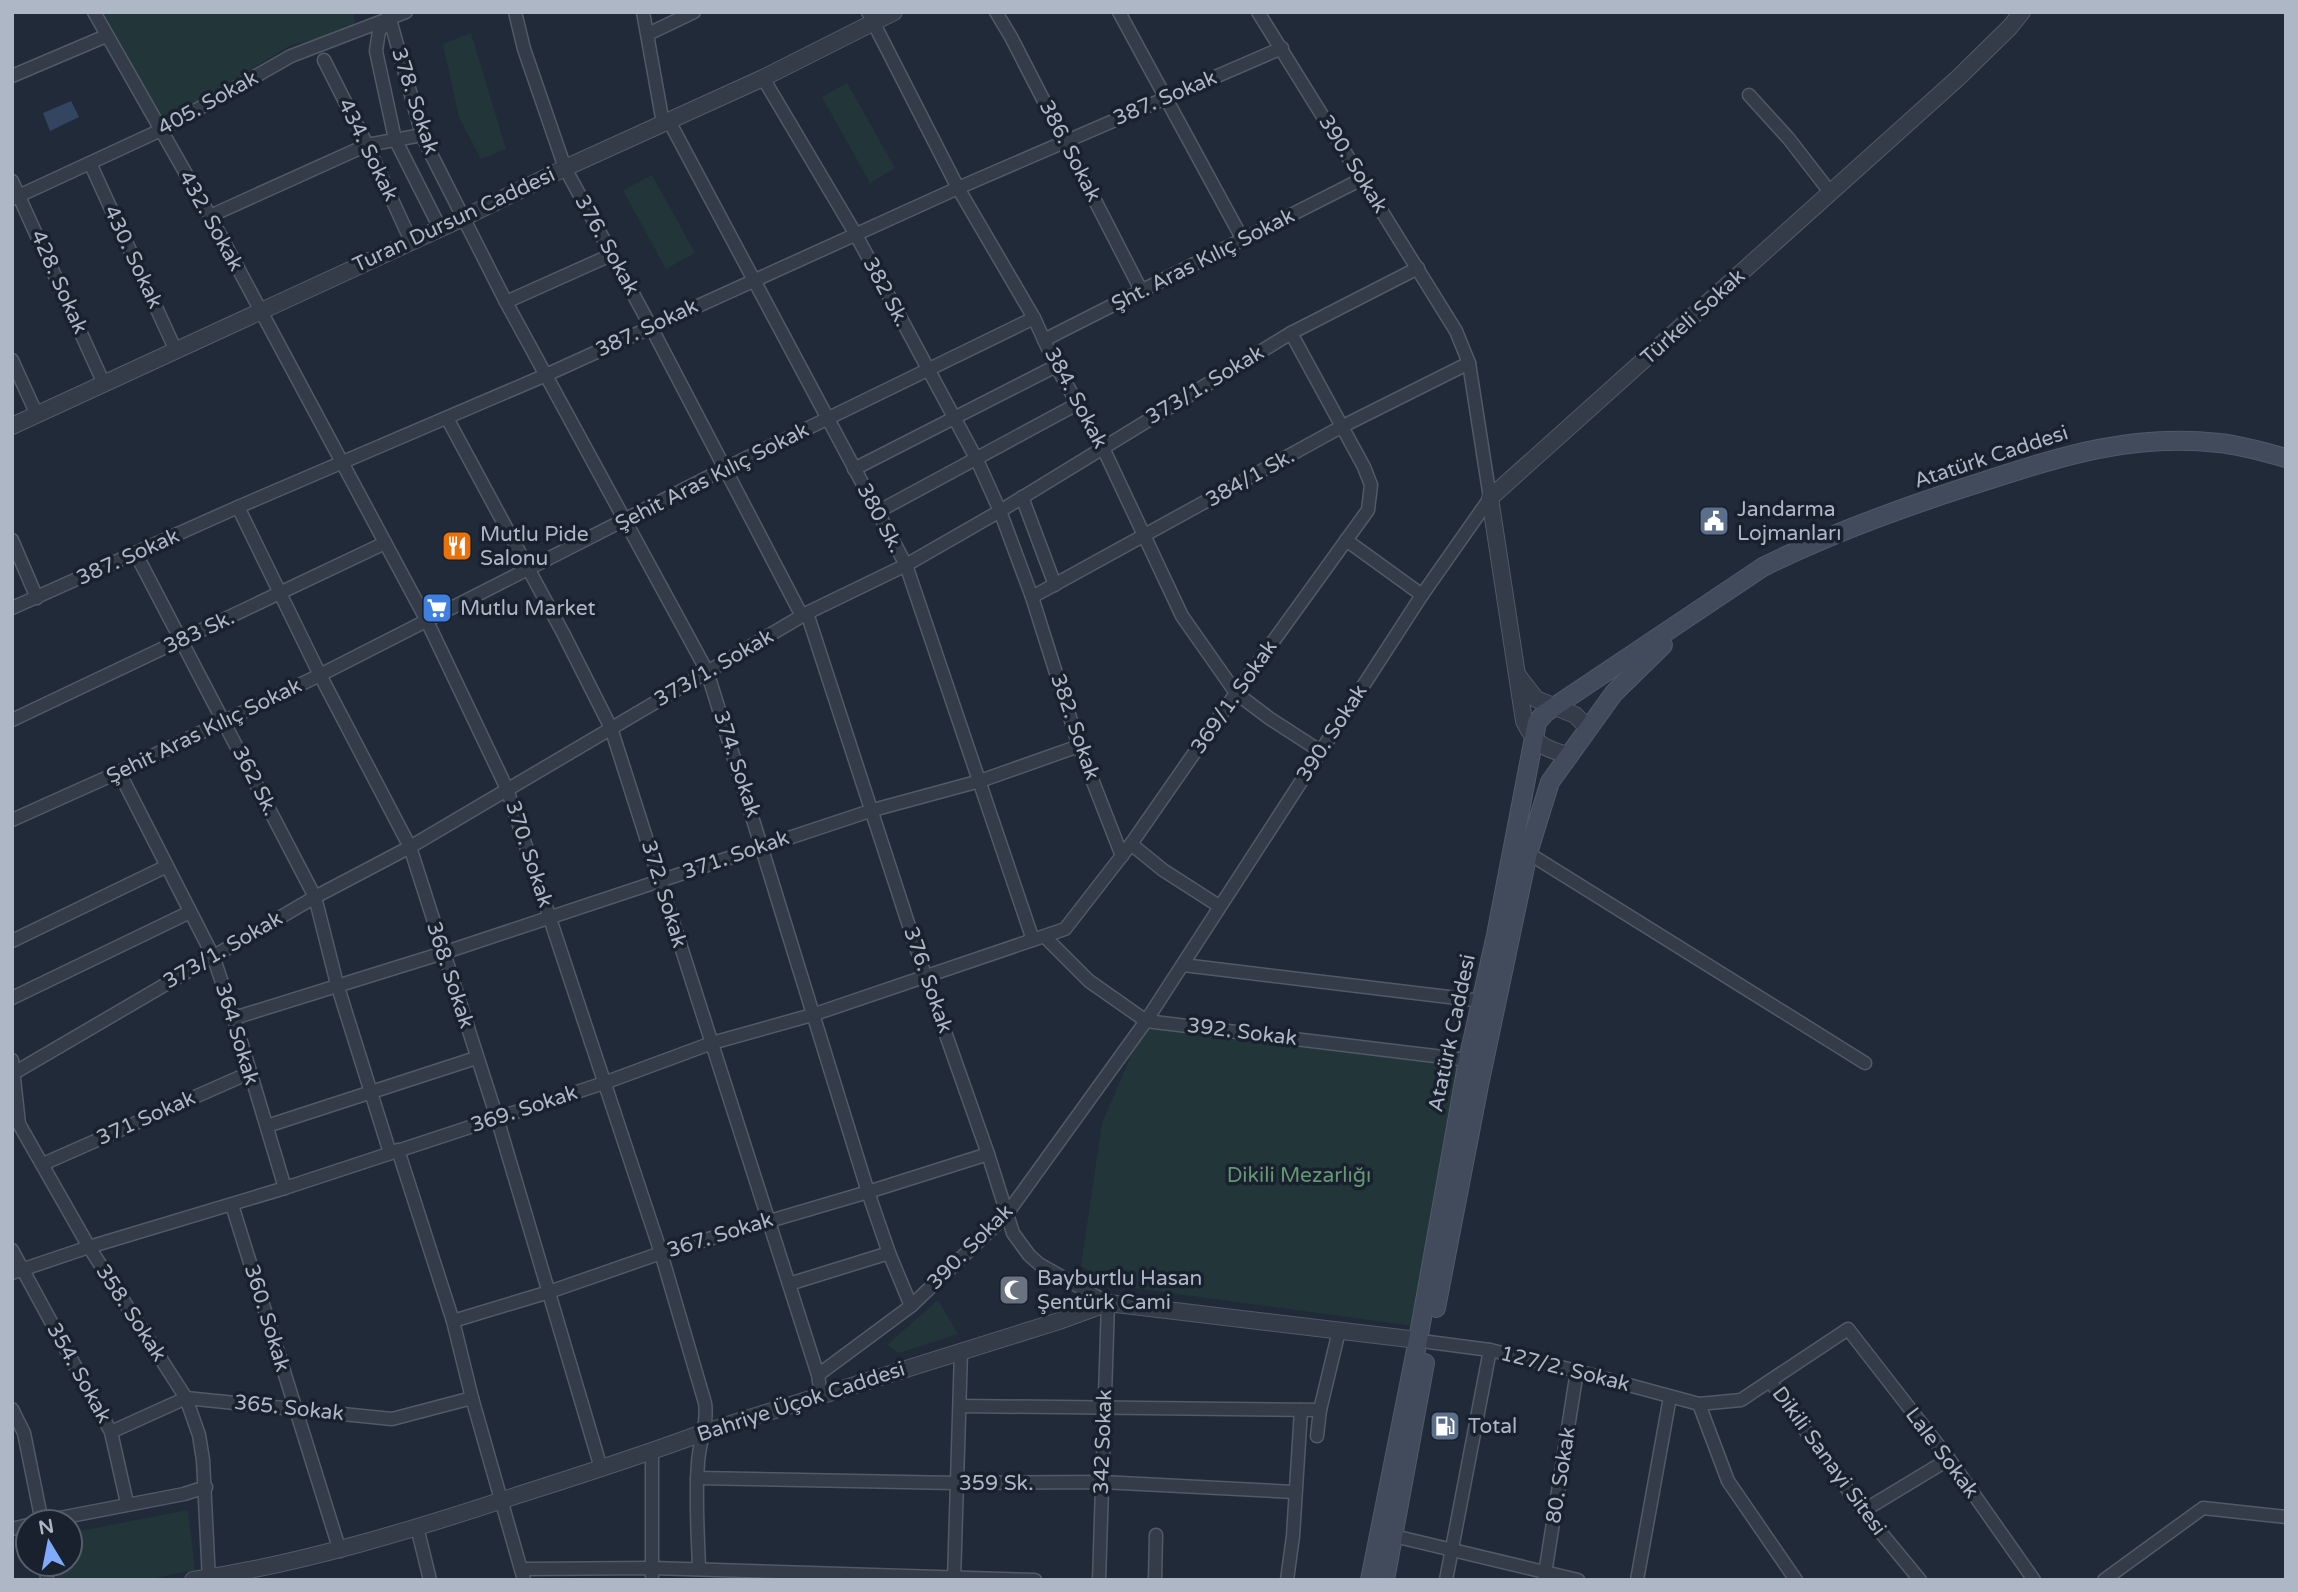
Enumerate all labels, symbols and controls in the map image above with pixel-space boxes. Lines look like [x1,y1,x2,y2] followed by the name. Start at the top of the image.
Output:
[386,45,444,157] street label: 378. Sokak
[154,65,262,141] street label: 405. Sokak
[1110,65,1220,131] street label: 387. Sokak
[333,95,403,205] street label: 434. Sokak
[1034,96,1106,206] street label: 386. Sokak
[1313,110,1393,218] street label: 390. Sokak
[349,162,559,278] street label: Turan Dursun Caddesi
[173,167,249,275] street label: 432. Sokak
[569,191,645,299] street label: 376. Sokak
[98,202,168,312] street label: 430. Sokak
[1107,203,1299,317] street label: Şht. Aras Kılıç Sokak
[25,226,93,338] street label: 428. Sokak
[857,253,915,331] street label: 382 Sk.
[1636,264,1750,370] street label: Türkeli Sokak
[592,294,702,362] street label: 387. Sokak
[1141,340,1269,430] street label: 373/1. Sokak
[1039,343,1113,453] street label: 384. Sokak
[611,417,813,537] street label: Şehit Aras Kılıç Sokak
[1911,420,2071,494] street label: Atatürk Caddesi
[1201,444,1299,512] street label: 384/1 Sk.
[851,479,909,557] street label: 380 Sk.
[1737,497,1841,546] place label: Jandarma Lojmanları
[1697,504,1731,538] public building icon: Jandarma Lojmanları
[480,522,589,571] place label: Mutlu Pide Salonu
[73,523,183,591] street label: 387. Sokak
[440,529,474,563] restaurant icon: Mutlu Pide Salonu
[420,591,454,625] supermarket icon: Mutlu Market
[460,596,596,621] place label: Mutlu Market
[160,605,238,659] street label: 383 Sk.
[650,624,778,712] street label: 373/1. Sokak
[1186,635,1282,759] street label: 369/1. Sokak
[1045,671,1105,783] street label: 382. Sokak
[102,673,306,789] street label: Şehit Aras Kılıç Sokak
[1291,680,1373,786] street label: 390. Sokak
[708,708,766,820] street label: 374. Sokak
[227,742,283,820] street label: 362 Sk.
[500,798,558,910] street label: 370. Sokak
[680,825,792,885] street label: 371. Sokak
[636,837,692,951] street label: 372. Sokak
[159,906,287,994] street label: 373/1. Sokak
[421,919,479,1031] street label: 368. Sokak
[898,924,958,1036] street label: 376. Sokak
[1423,952,1481,1114] street label: Atatürk Caddesi
[210,980,264,1088] street label: 364 Sokak
[1186,1013,1298,1051] street label: 392. Sokak
[468,1080,580,1138] street label: 369. Sokak
[93,1085,199,1151] street label: 371 Sokak
[1227,1163,1371,1188] park label: Dikili Mezarlığı
[922,1199,1018,1295] street label: 390. Sokak
[664,1207,776,1263] street label: 367. Sokak
[90,1260,172,1366] street label: 358. Sokak
[239,1261,295,1375] street label: 360. Sokak
[1037,1266,1202,1315] place label: Bayburtlu Hasan Şentürk Cami
[997,1273,1031,1307] mosque icon: Bayburtlu Hasan Şentürk Cami
[41,1319,117,1427] street label: 354. Sokak
[1498,1341,1632,1397] street label: 127/2. Sokak
[694,1357,908,1447] street label: Bahriye Üçok Caddesi
[1767,1382,1891,1540] street label: Dikili Sanayi Sitesi
[1089,1389,1117,1495] street label: 342 Sokak
[233,1390,345,1426] street label: 365. Sokak
[1900,1403,1984,1503] street label: Lale Sokak
[1428,1409,1462,1443] fuel station icon: Total
[1468,1414,1517,1439] place label: Total
[1541,1425,1581,1525] street label: 80. Sokak
[959,1471,1033,1496] street label: 359 Sk.
[14,1508,84,1578] north arrow
[37,1515,56,1539] text: N

